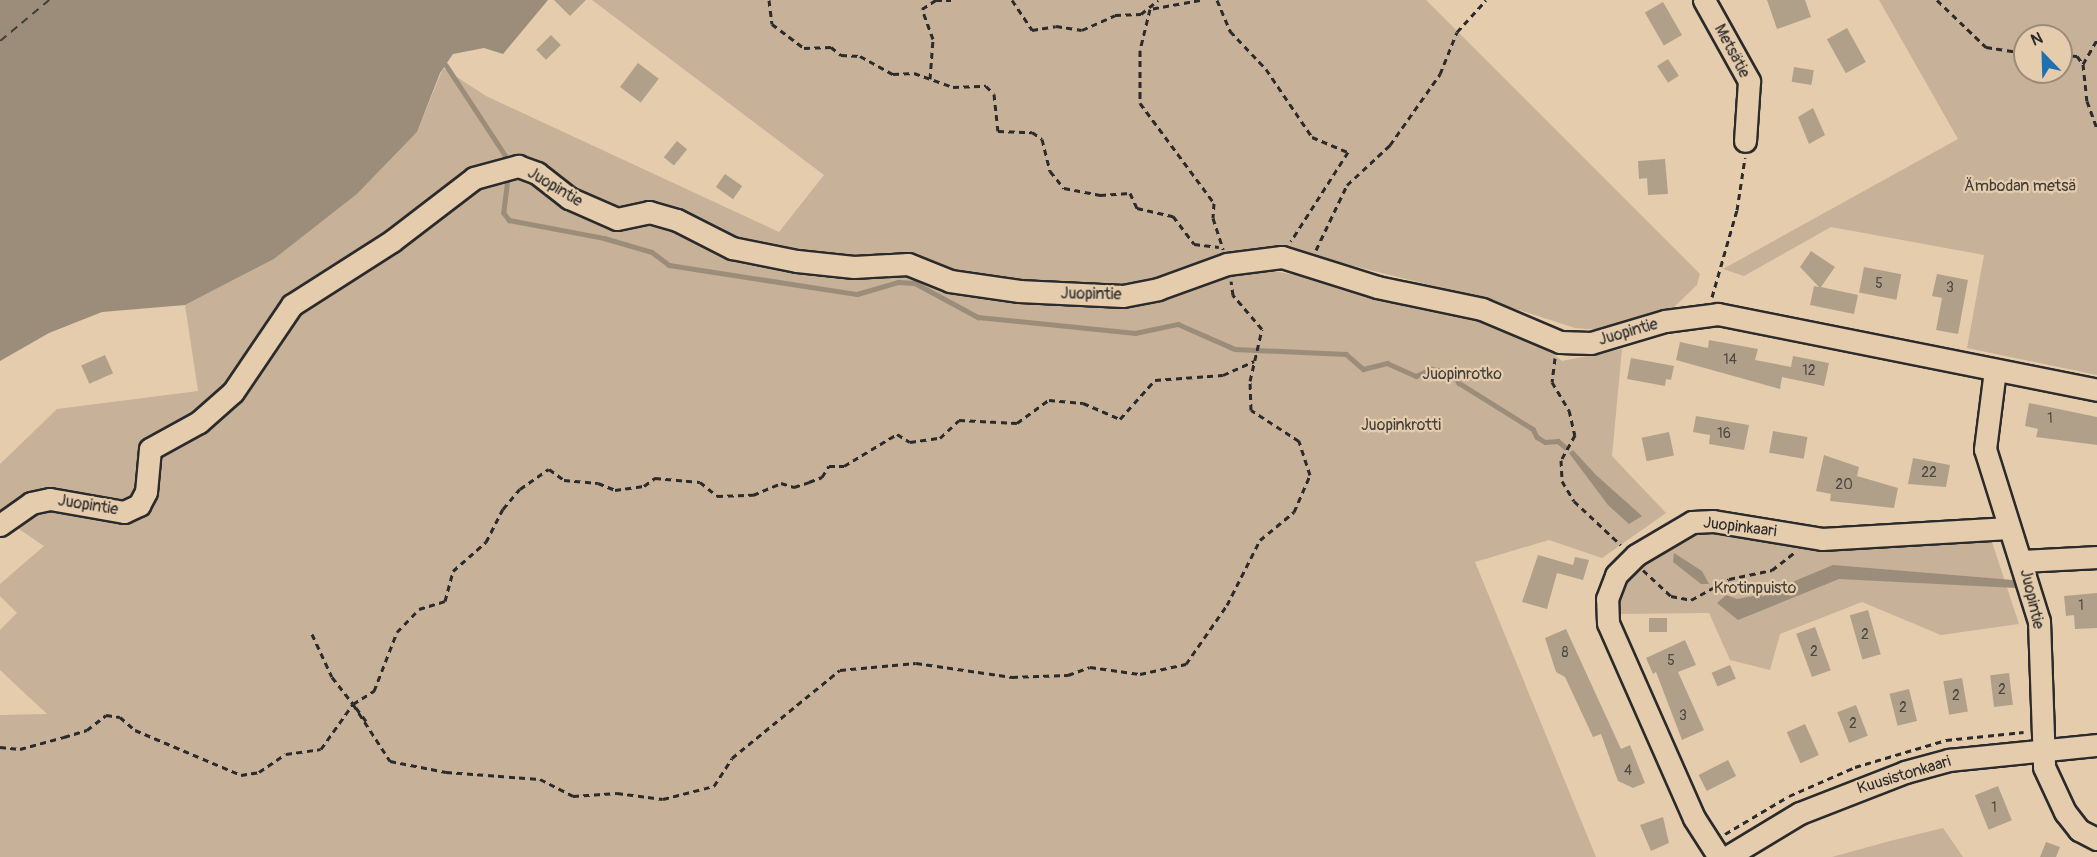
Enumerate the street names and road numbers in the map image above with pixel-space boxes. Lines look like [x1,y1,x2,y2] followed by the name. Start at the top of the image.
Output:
[1710,21,1754,81] street label: Metsätie
[524,163,586,211] street label: Juopintie
[1060,284,1122,304] street label: Juopintie
[1596,314,1660,350] street label: Juopintie
[56,491,120,519] street label: Juopintie
[1702,513,1778,541] street label: Juopinkaari
[2016,567,2048,631] street label: Juopintie
[1855,752,1953,798] street label: Kuusistonkaari

